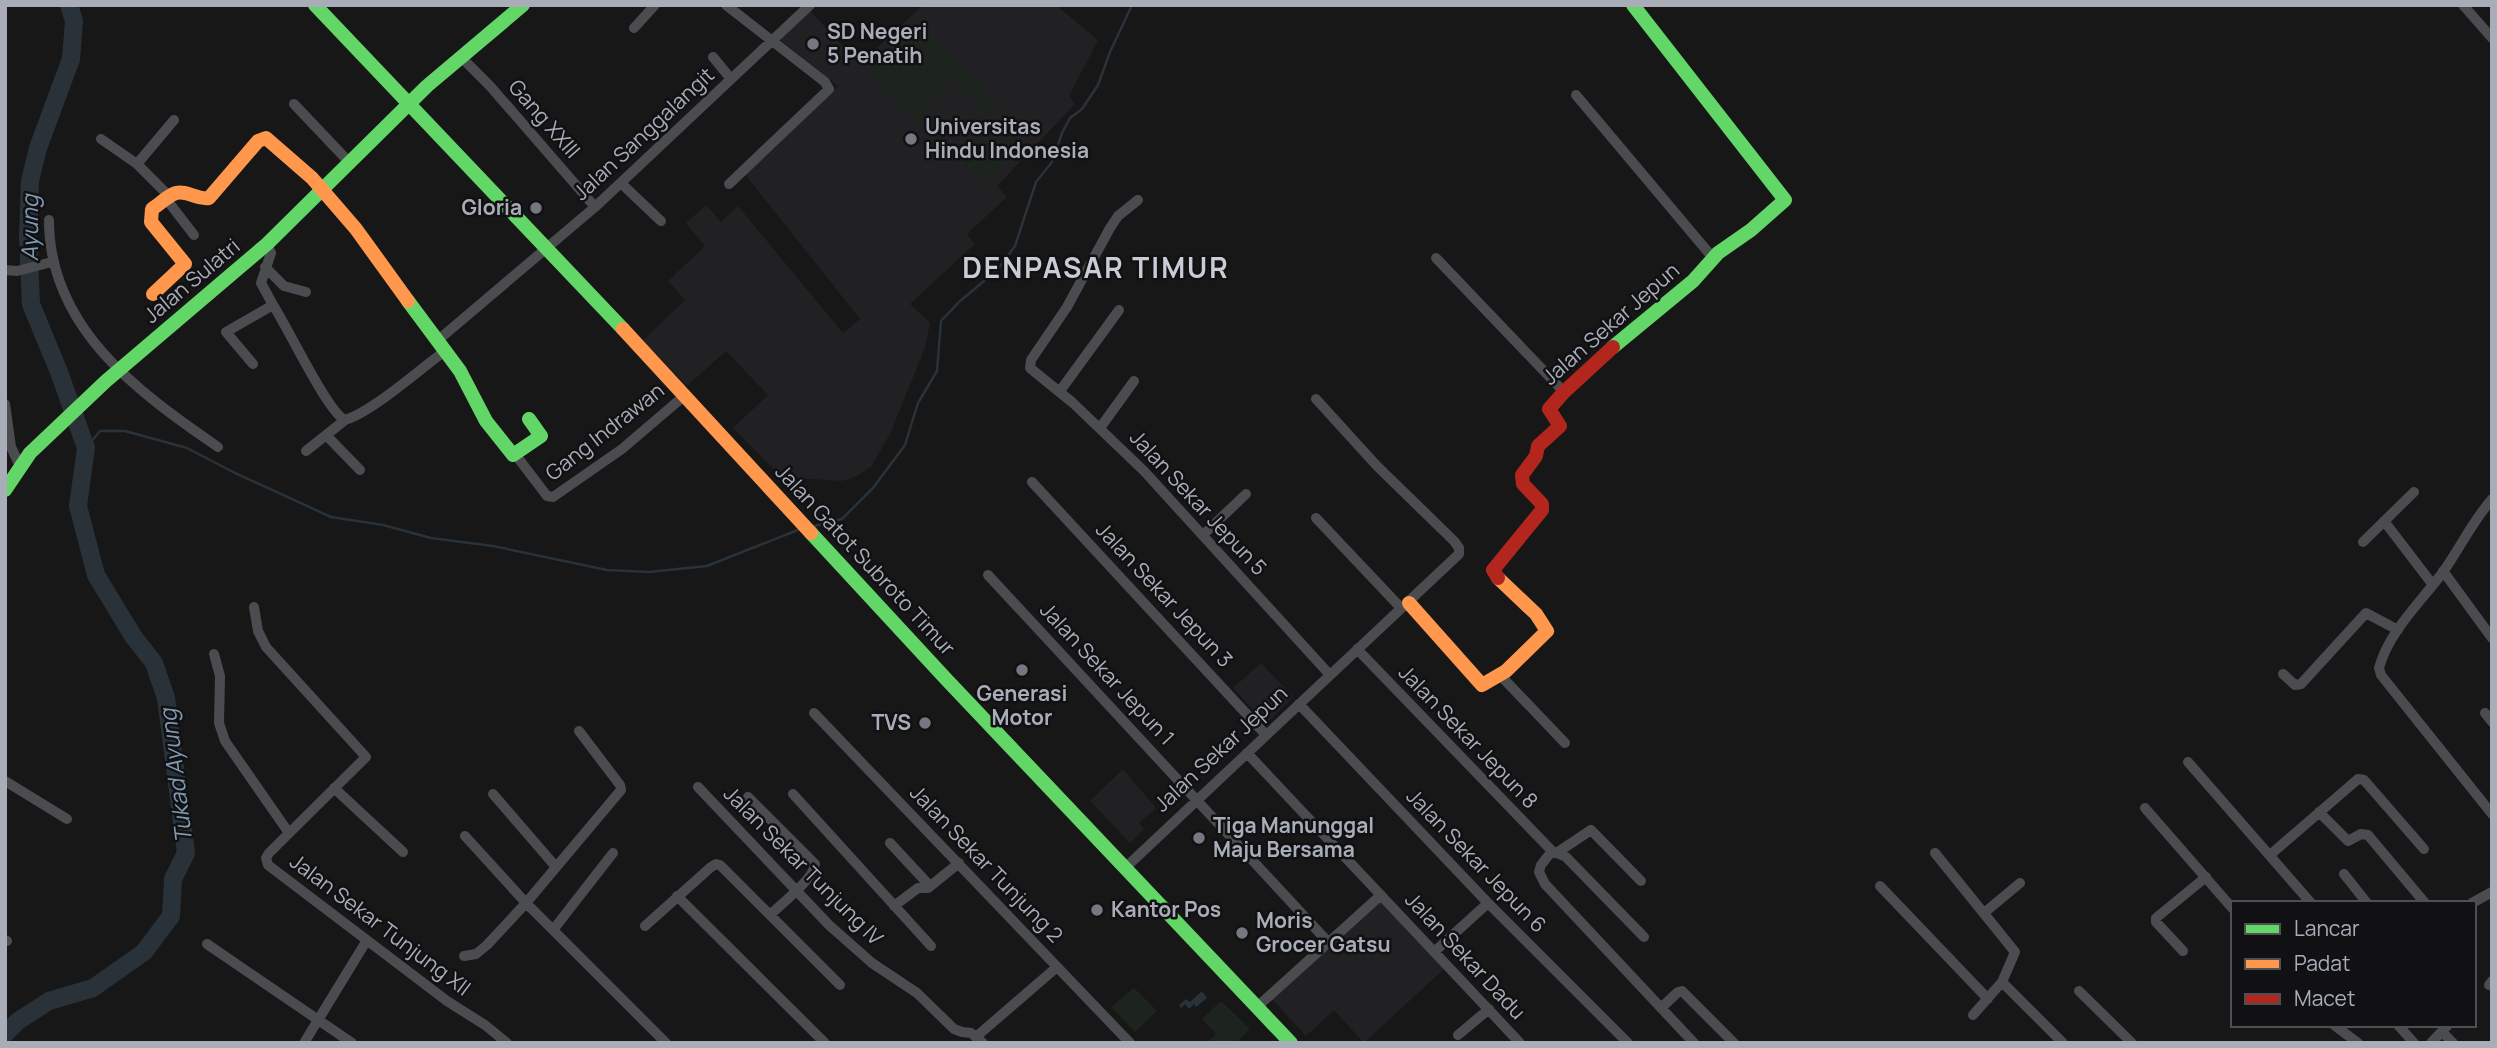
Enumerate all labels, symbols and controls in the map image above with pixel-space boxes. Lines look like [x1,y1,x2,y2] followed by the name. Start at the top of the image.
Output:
[827,17,927,69] place label: SD Negeri 5 Penatih
[805,36,821,52] marker: SD Negeri 5 Penatih
[567,61,720,206] street label: Jalan Sanggalangit
[503,73,587,164] street label: Gang XXIII
[925,112,1089,164] place label: Universitas Hindu Indonesia
[903,131,919,147] marker: Universitas Hindu Indonesia
[13,192,45,261] water label: Ayung
[461,193,522,221] place label: Gloria
[528,200,544,216] marker: Gloria
[137,232,245,329] street label: Jalan Sulatri
[962,248,1230,286] district label: DENPASAR TIMUR
[1536,256,1685,390] street label: Jalan Sekar Jepun
[539,376,669,486] street label: Gang Indrawan
[1124,424,1273,581] street label: Jalan Sekar Jepun 5
[770,458,962,661] street label: Jalan Gatot Subroto Timur
[1090,516,1239,673] street label: Jalan Sekar Jepun 3
[1034,596,1181,751] street label: Jalan Sekar Jepun 1
[1393,659,1545,814] street label: Jalan Sekar Jepun 8
[1014,662,1030,678] marker: Generasi Motor
[977,679,1067,731] place label: Generasi Motor
[1148,679,1293,817] street label: Jalan Sekar Jepun
[151,705,199,845] water label: Tukad Ayung
[871,708,911,736] place label: TVS
[917,715,933,731] marker: TVS
[904,778,1069,948] street label: Jalan Sekar Tunjung 2
[718,780,890,951] street label: Jalan Sekar Tunjung IV
[1401,782,1553,938] street label: Jalan Sekar Jepun 6
[1213,811,1374,863] place label: Tiga Manunggal Maju Bersama
[1191,830,1207,846] marker: Tiga Manunggal Maju Bersama
[285,847,477,1001] street label: Jalan Sekar Tunjung XII
[1399,886,1532,1025] street label: Jalan Sekar Dadu
[1111,895,1221,923] place label: Kantor Pos
[2231,901,2476,1027] legend
[1089,902,1105,918] marker: Kantor Pos
[1256,906,1391,958] place label: Moris Grocer Gatsu
[2294,914,2360,942] text: Lancar
[1234,925,1250,941] marker: Moris Grocer Gatsu
[2294,949,2350,977] text: Padat
[2294,984,2355,1012] text: Macet

